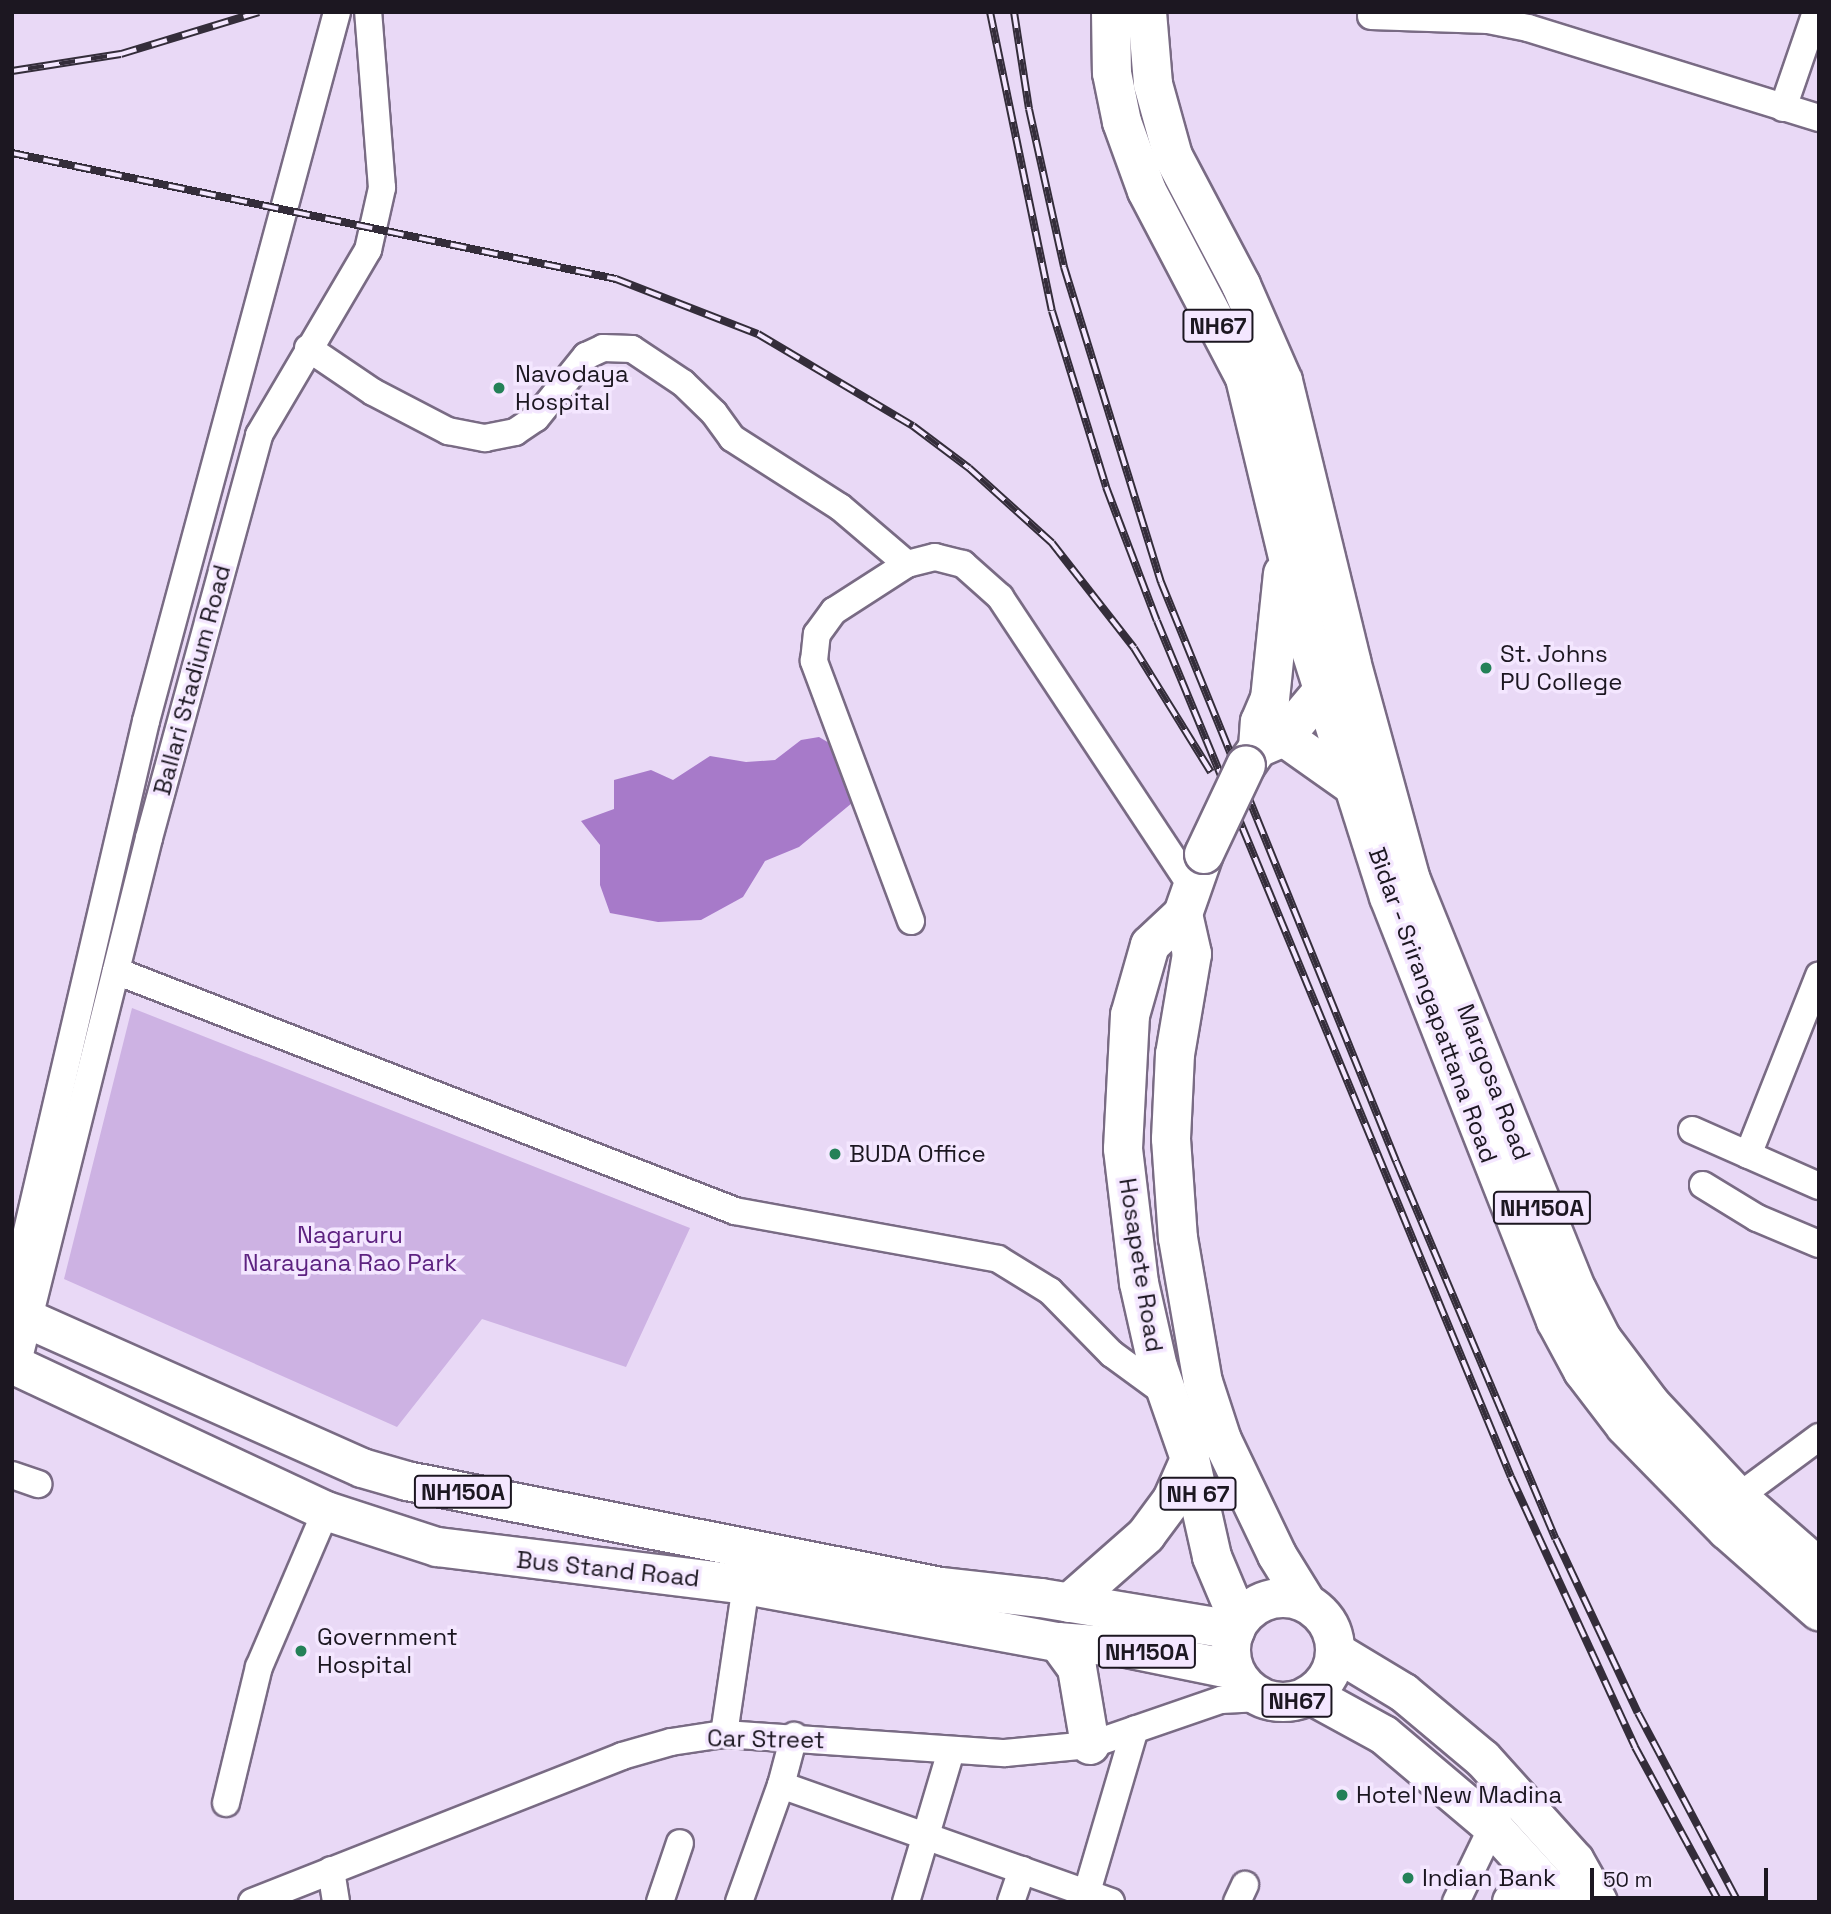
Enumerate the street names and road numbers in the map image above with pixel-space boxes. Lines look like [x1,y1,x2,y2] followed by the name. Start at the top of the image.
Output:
[1181,306,1255,346] road number: NH67
[147,562,237,798] street label: Ballari Stadium Road
[1362,843,1504,1167] street label: Bidar - Srirangapattana Road
[1451,1000,1537,1164] street label: Margosa Road
[1113,1176,1169,1354] street label: Hosapete Road
[1491,1189,1593,1228] road number: NH150A
[412,1472,514,1512] road number: NH150A
[1160,1474,1236,1513] road number: NH 67
[515,1545,701,1593] street label: Bus Stand Road
[1096,1632,1198,1672] road number: NH150A
[1260,1682,1334,1720] road number: NH67
[707,1724,825,1754] street label: Car Street

